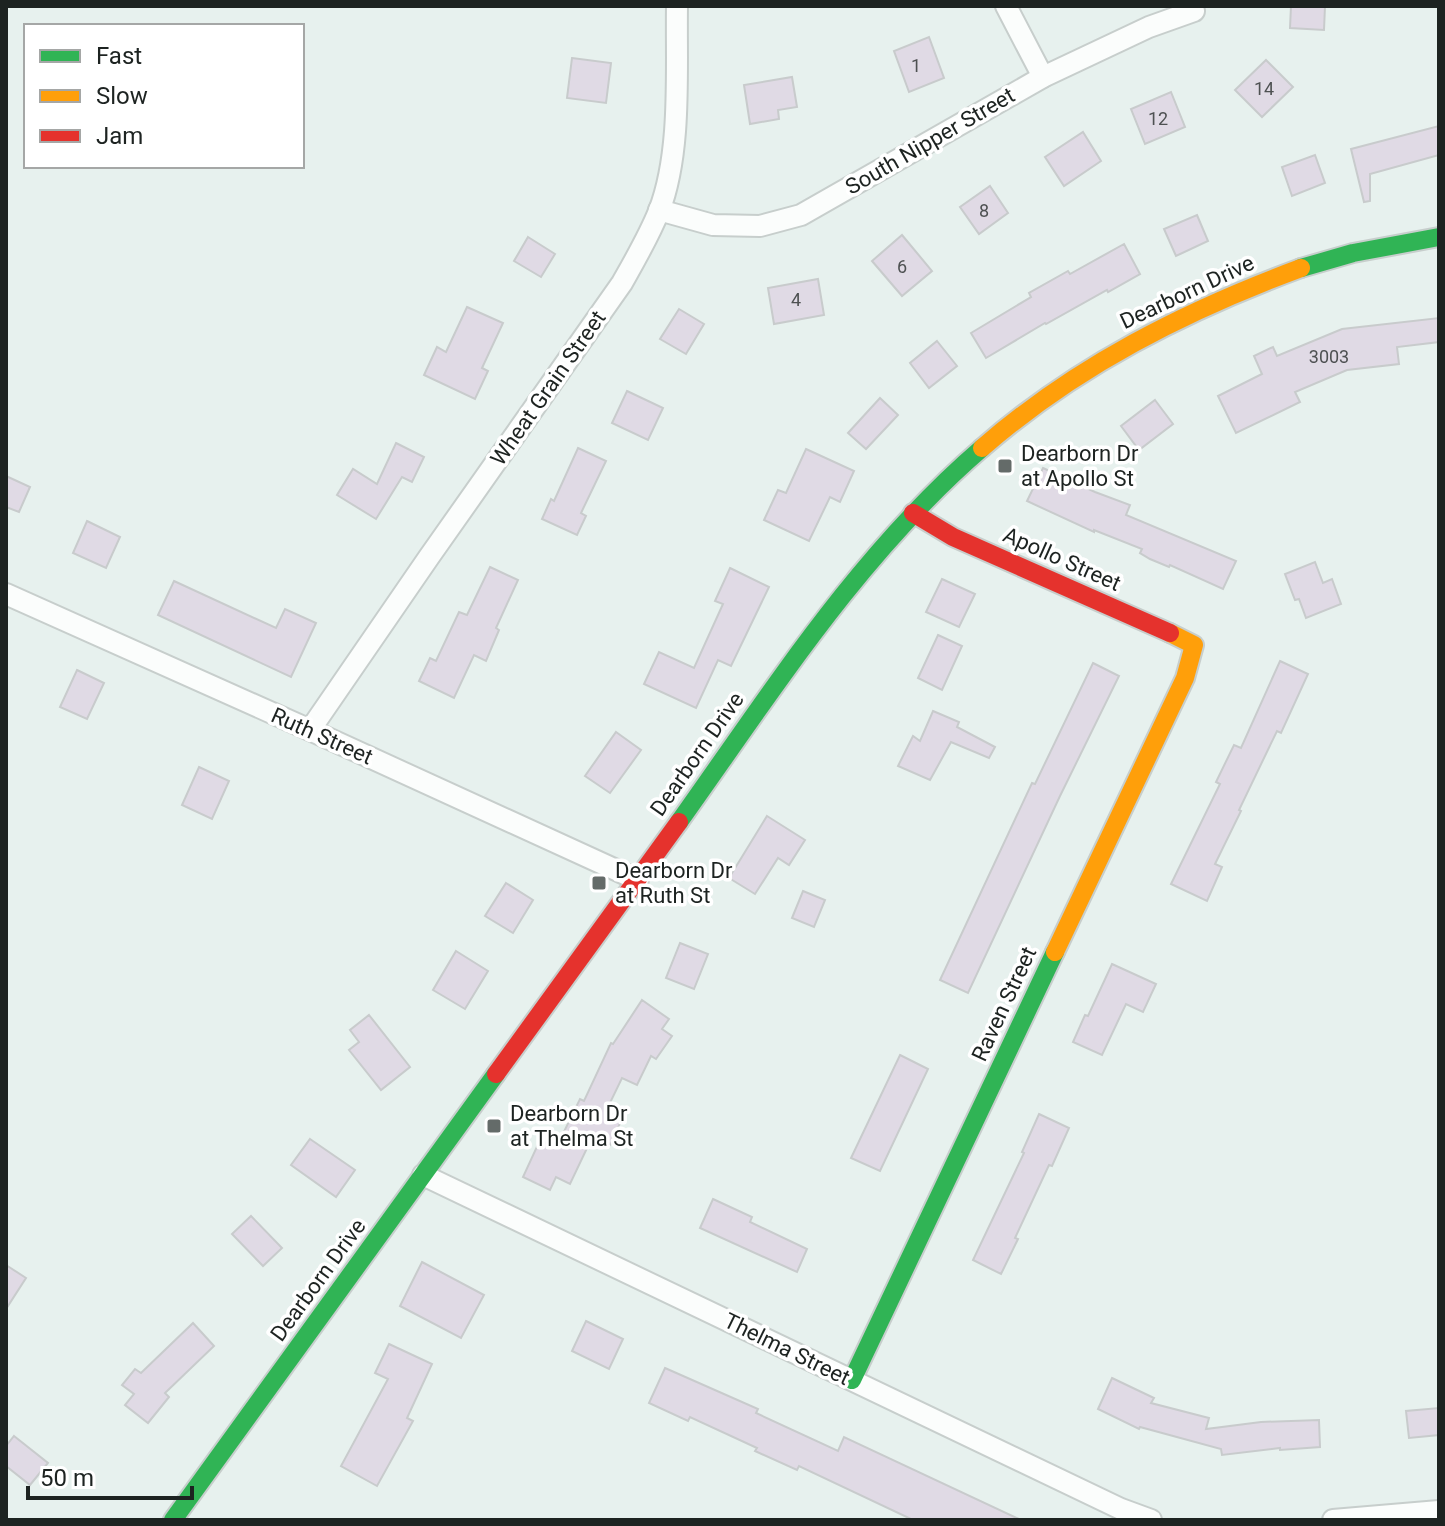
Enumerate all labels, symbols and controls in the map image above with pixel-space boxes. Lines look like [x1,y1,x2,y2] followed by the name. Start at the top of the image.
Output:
[24,24,304,168] legend
[96,42,142,70] text: Fast
[911,55,921,76] house number: 1
[1254,78,1274,99] house number: 14
[96,82,148,110] text: Slow
[841,82,1019,200] street label: South Nipper Street
[1148,108,1168,129] house number: 12
[96,122,143,150] text: Jam
[979,200,989,221] house number: 8
[1116,250,1258,334] street label: Dearborn Drive
[897,256,907,277] house number: 6
[791,289,801,310] house number: 4
[485,306,611,470] street label: Wheat Grain Street
[1309,346,1349,367] house number: 3003
[1021,441,1139,491] place label: Dearborn Dr at Apollo St
[996,457,1014,475] marker: Dearborn Dr at Apollo St
[999,522,1125,596] street label: Apollo Street
[645,687,749,821] street label: Dearborn Drive
[267,703,377,769] street label: Ruth Street
[615,858,733,908] place label: Dearborn Dr at Ruth St
[590,874,608,892] marker: Dearborn Dr at Ruth St
[967,943,1041,1065] street label: Raven Street
[510,1101,633,1151] place label: Dearborn Dr at Thelma St
[485,1117,503,1135] marker: Dearborn Dr at Thelma St
[265,1214,371,1346] street label: Dearborn Drive
[720,1308,854,1390] street label: Thelma Street
[28,1450,192,1500] scale bar
[40,1464,94,1492] text: 50 m

